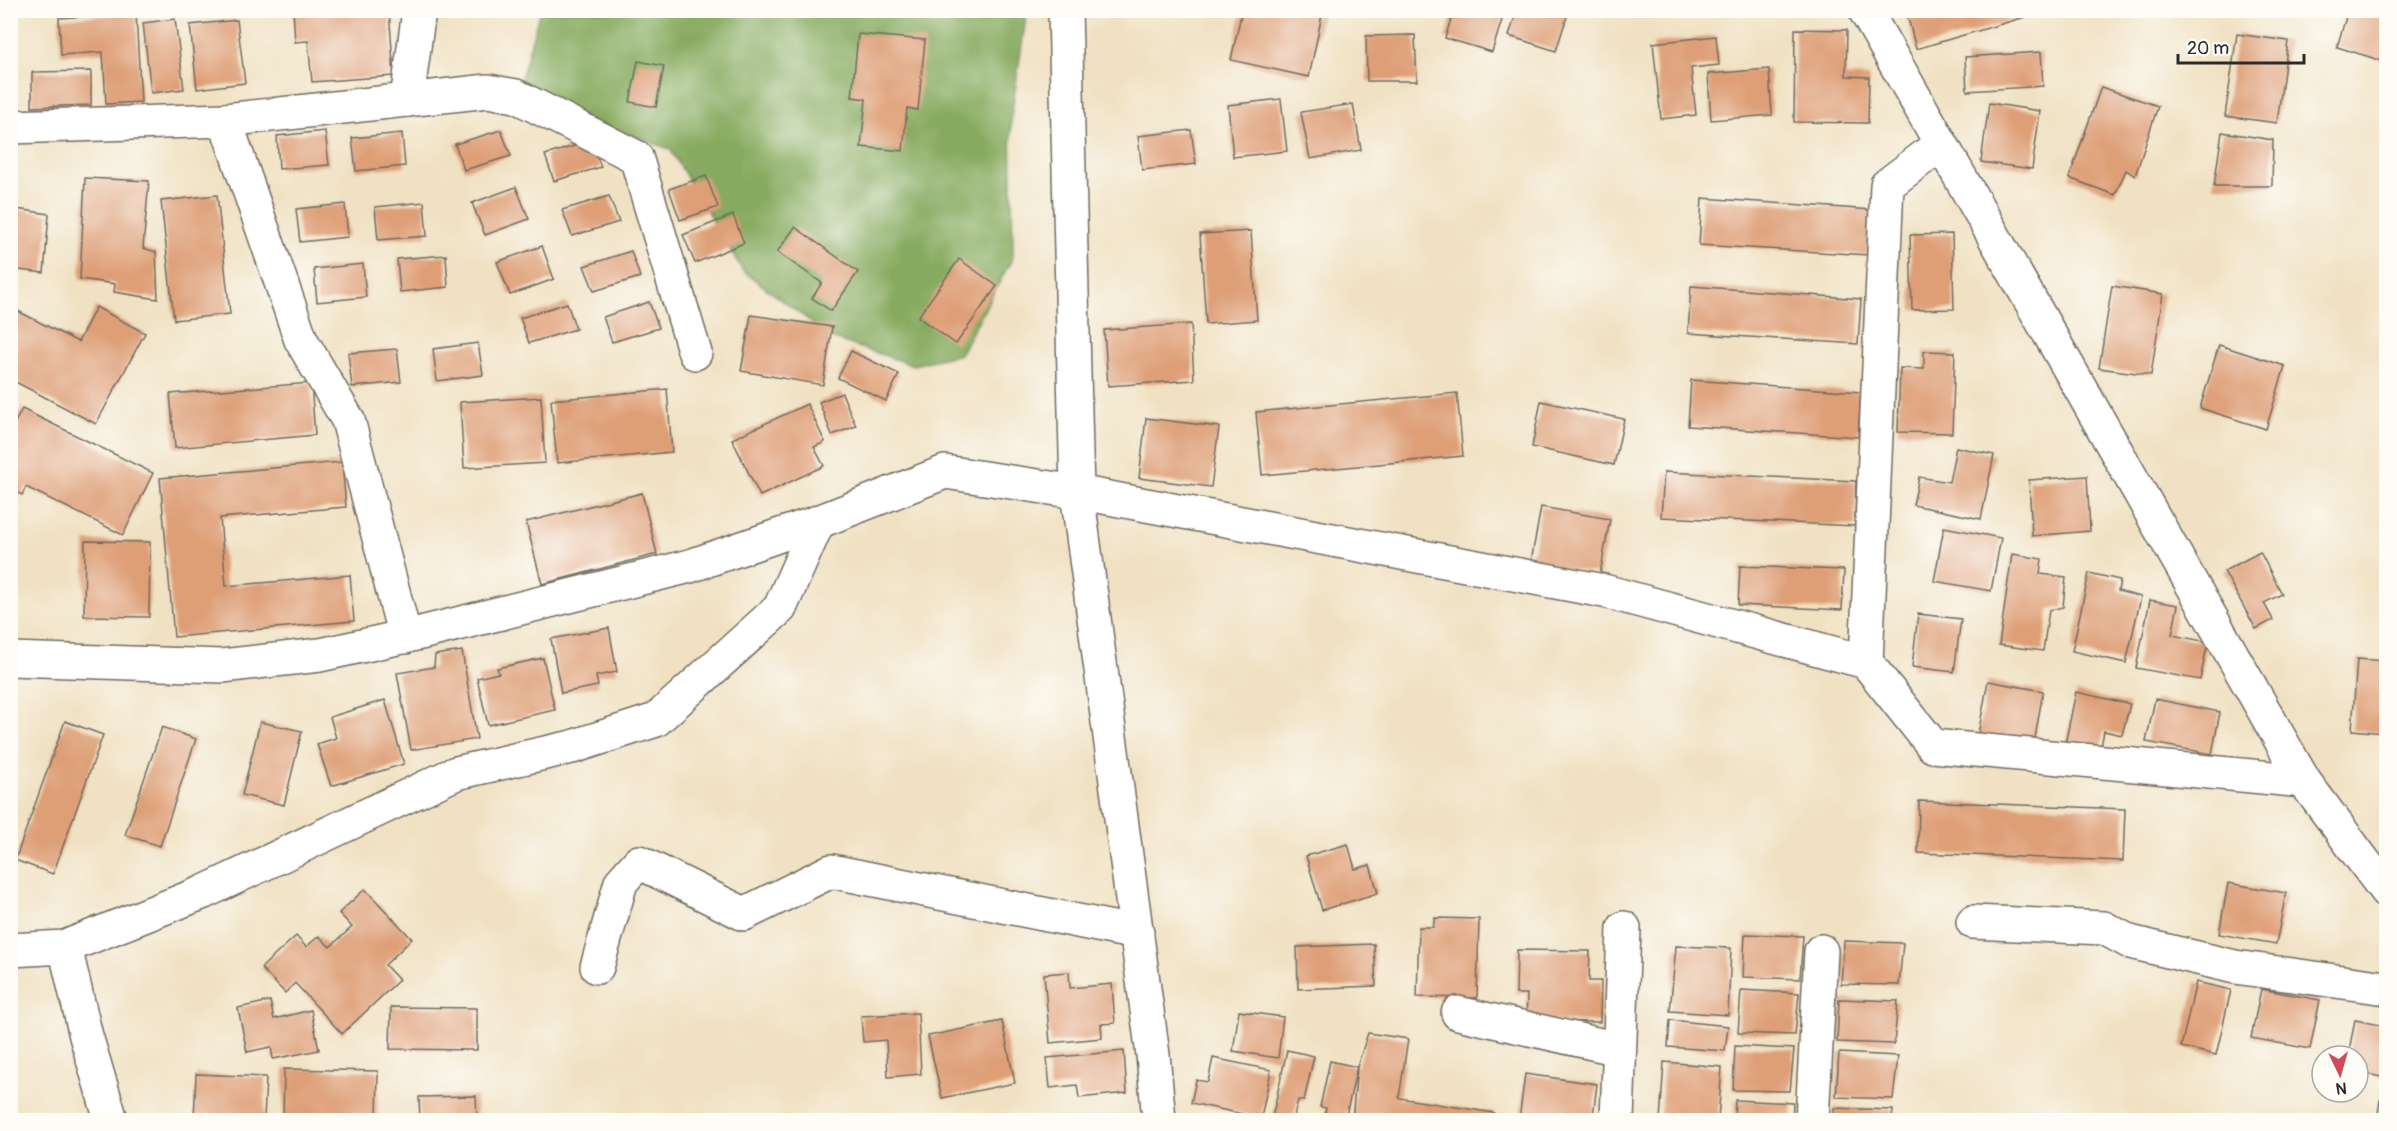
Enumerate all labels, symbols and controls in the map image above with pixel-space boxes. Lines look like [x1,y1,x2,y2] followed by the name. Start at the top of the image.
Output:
[2178,27,2304,65] scale bar
[2187,37,2229,60] text: 20 m
[2310,1044,2370,1104] north arrow
[2335,1078,2347,1098] text: N

